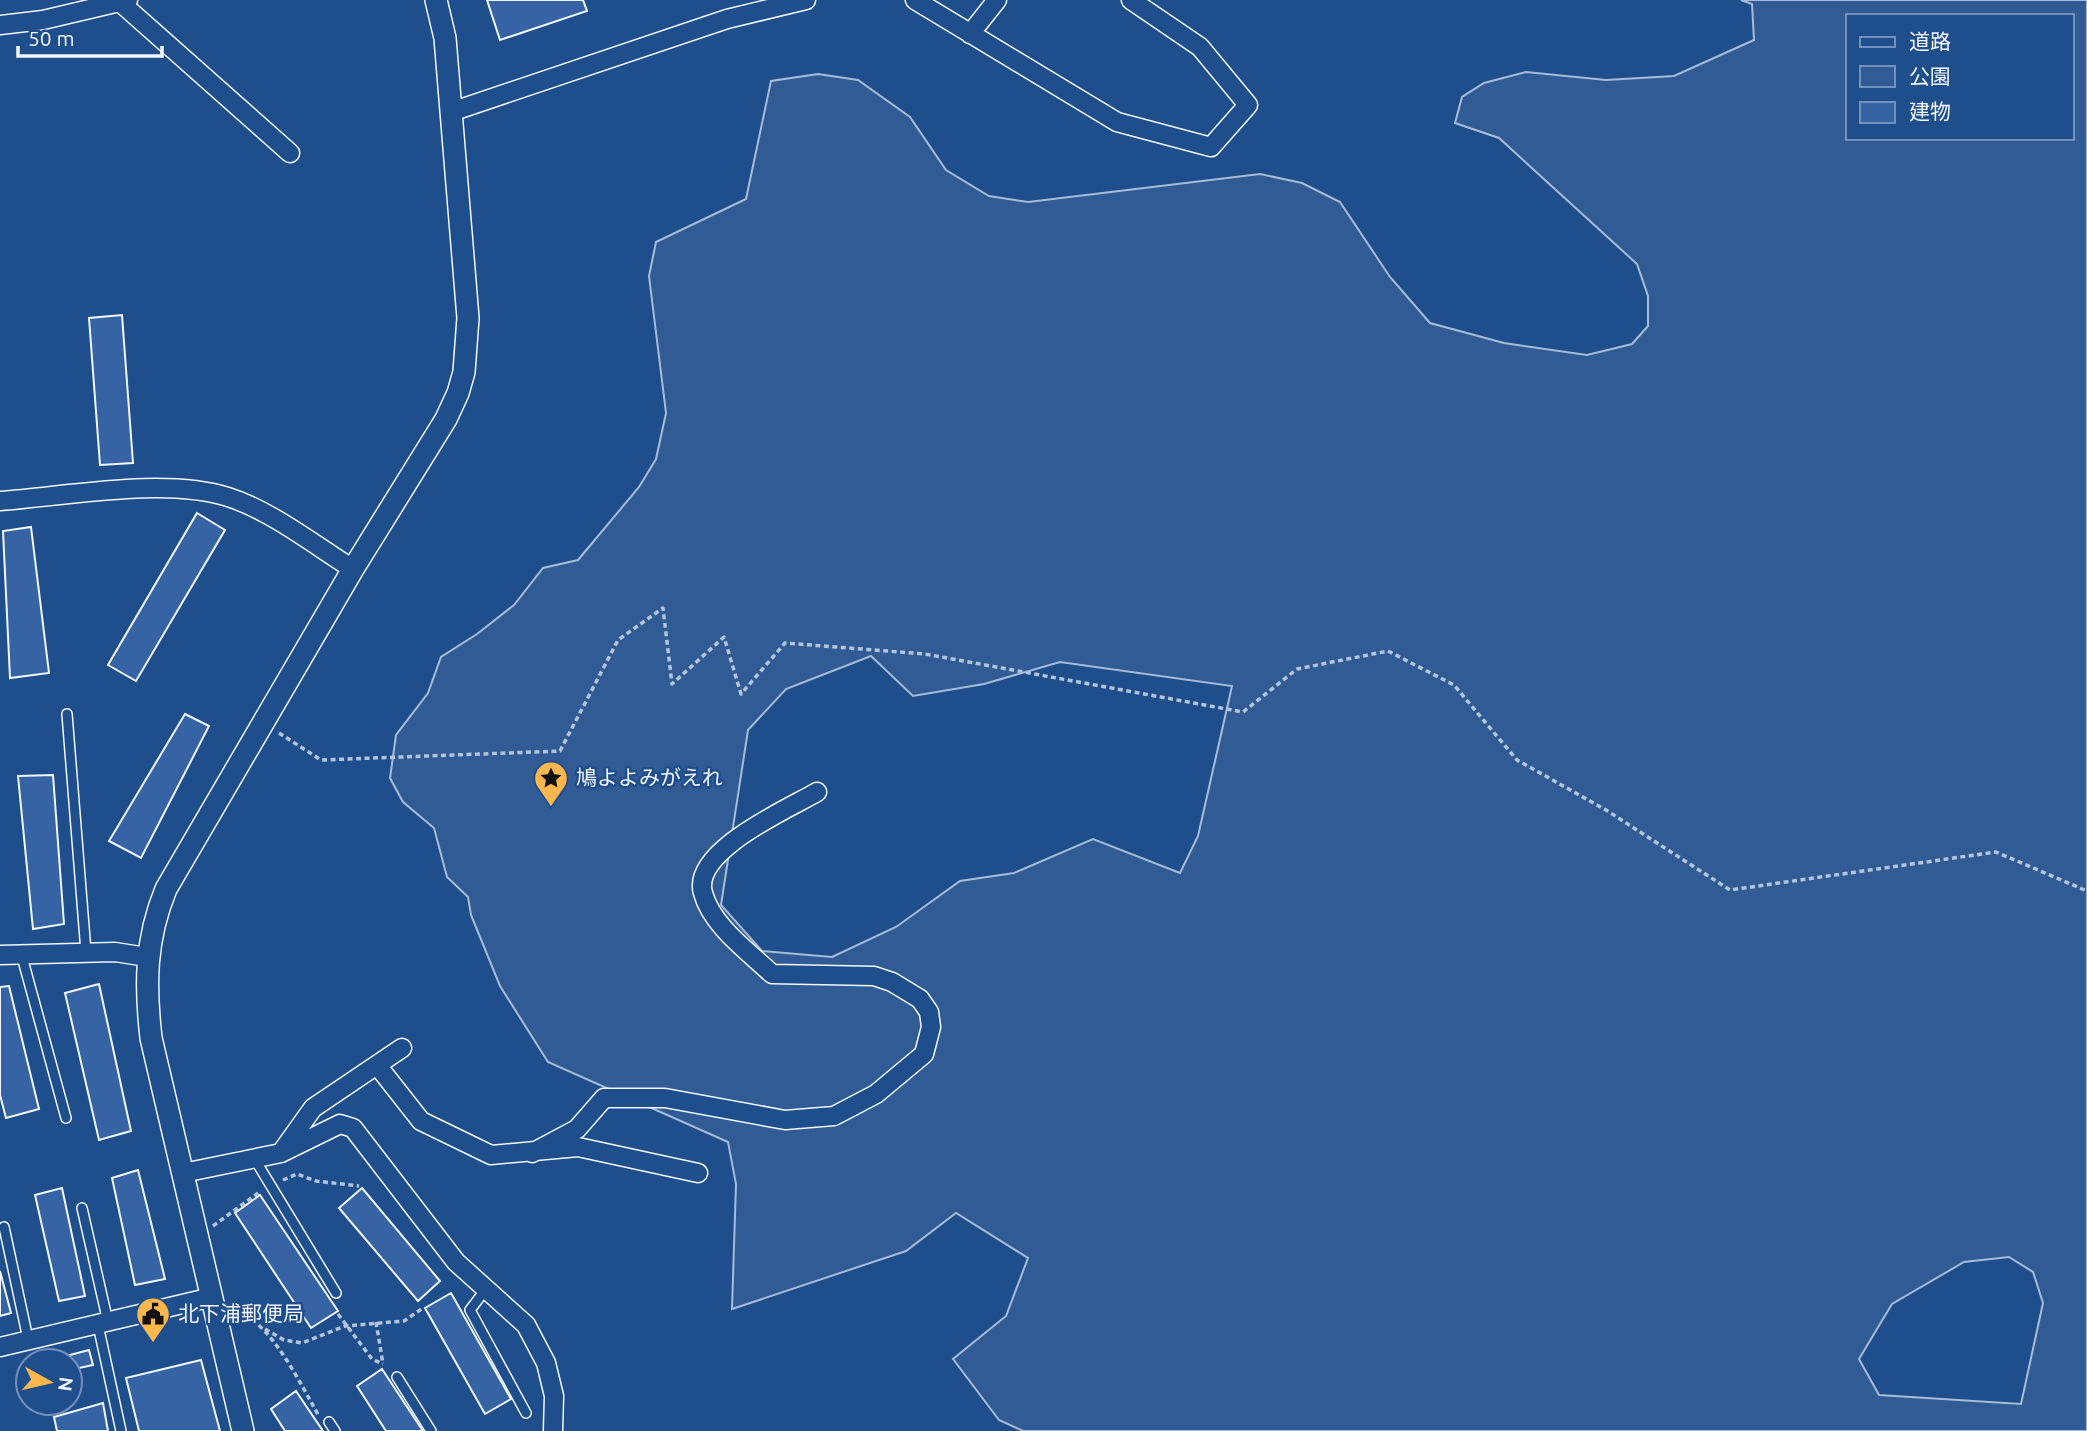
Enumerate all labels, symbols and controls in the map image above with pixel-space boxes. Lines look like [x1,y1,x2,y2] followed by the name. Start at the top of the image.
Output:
[18,14,161,58] scale bar
[1846,14,2073,140] legend
[28,26,75,50] text: 50 m
[1909,29,1951,53] text: 道路
[1909,64,1951,88] text: 公園
[1909,99,1951,123] text: 建物
[532,759,570,808] place icon: 鳩よよみがえれ
[576,765,723,789] place label: 鳩よよみがえれ
[134,1295,172,1344] public building icon: 北下浦郵便局
[178,1301,304,1325] place label: 北下浦郵便局
[14,1347,84,1417] north arrow
[54,1376,78,1393] text: N

